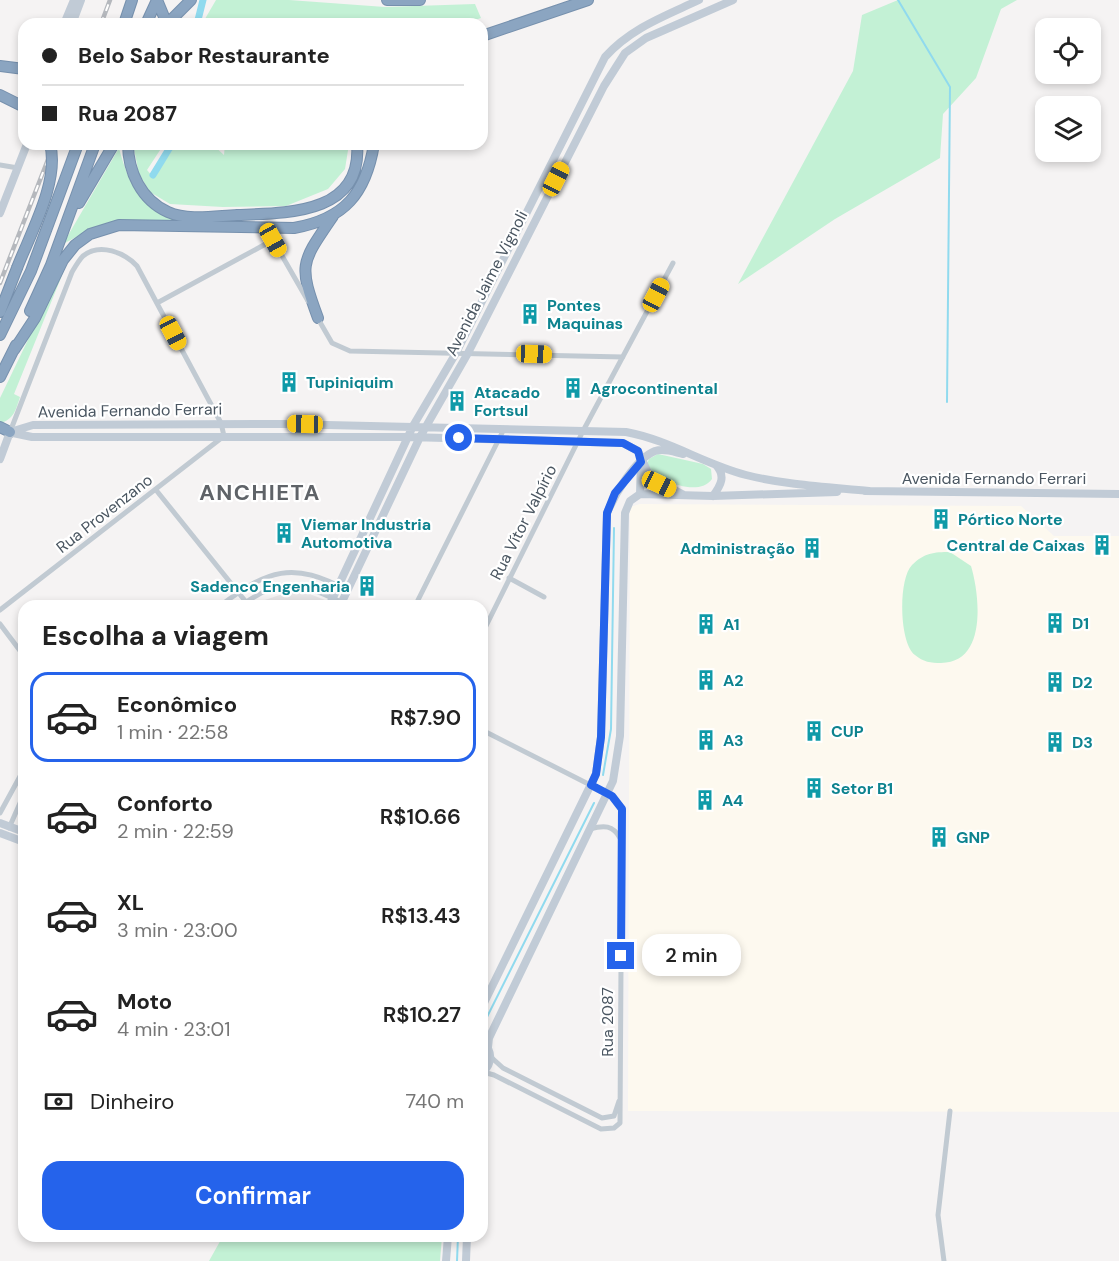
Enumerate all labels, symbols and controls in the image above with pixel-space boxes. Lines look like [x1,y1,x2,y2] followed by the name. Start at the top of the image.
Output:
[1035,18,1101,162] map controls
[1035,18,1101,84] button: locate
[78,41,330,70] text: Belo Sabor Restaurante
[1035,96,1101,162] button: layers
[78,99,177,128] text: Rua 2087
[540,159,572,199] car
[441,207,532,360] street label: Avenida Jaime Vignoli
[256,220,290,260] car
[640,275,672,315] car
[547,295,623,334] place label: Pontes Maquinas
[518,302,542,326] building icon: Pontes Maquinas
[157,313,189,353] car
[516,344,552,364] car
[277,370,301,394] building icon: Tupiniquim
[306,372,394,393] place label: Tupiniquim
[561,376,585,400] building icon: Agrocontinental
[590,378,718,399] place label: Agrocontinental
[474,382,540,421] place label: Atacado Fortsul
[445,389,469,413] building icon: Atacado Fortsul
[38,398,222,423] street label: Avenida Fernando Ferrari
[287,415,323,433] car
[445,424,472,451] route start
[485,461,562,583] street label: Rua Vítor Valpírio
[639,468,679,500] car
[902,468,1086,489] street label: Avenida Fernando Ferrari
[52,469,157,558] street label: Rua Provenzano
[199,478,321,507] district label: ANCHIETA
[929,507,953,531] building icon: Pórtico Norte
[958,509,1063,530] place label: Pórtico Norte
[301,514,431,553] place label: Viemar Industria Automotiva
[272,521,296,545] building icon: Viemar Industria Automotiva
[1090,533,1114,557] building icon: Central de Caixas
[947,535,1085,556] place label: Central de Caixas
[800,536,824,560] building icon: Administração
[680,538,795,559] place label: Administração
[355,574,379,598] building icon: Sadenco Engenharia
[190,576,350,597] place label: Sadenco Engenharia
[1043,611,1067,635] building icon: D1
[694,612,718,636] building icon: A1
[1072,613,1089,634] place label: D1
[723,614,740,635] place label: A1
[42,618,269,653] text: Escolha a viagem
[694,668,718,692] building icon: A2
[723,670,744,691] place label: A2
[1043,670,1067,694] building icon: D2
[1072,672,1092,693] place label: D2
[45,690,99,744] icon: car
[117,690,237,719] text: Econômico
[390,703,461,732] text: R$7.90
[117,719,229,745] text: 1 min · 22:58
[802,719,826,743] building icon: CUP
[831,721,864,742] place label: CUP
[694,728,718,752] building icon: A3
[723,730,744,751] place label: A3
[1043,730,1067,754] building icon: D3
[1072,732,1093,753] place label: D3
[802,776,826,800] building icon: Setor B1
[831,778,893,799] place label: Setor B1
[693,788,717,812] building icon: A4
[45,789,99,843] icon: car
[117,789,213,818] text: Conforto
[722,790,744,811] place label: A4
[380,802,461,831] text: R$10.66
[117,818,234,844] text: 2 min · 22:59
[927,825,951,849] building icon: GNP
[956,827,990,848] place label: GNP
[45,888,99,942] icon: car
[117,888,144,917] text: XL
[381,901,461,930] text: R$13.43
[117,917,238,943] text: 3 min · 23:00
[642,935,741,977] callout: 2 min
[607,942,634,969] route end
[665,942,718,968] text: 2 min
[45,987,99,1041] icon: car
[117,987,172,1016] text: Moto
[597,987,618,1057] street label: Rua 2087
[383,1000,461,1029] text: R$10.27
[117,1016,230,1042] text: 4 min · 23:01
[42,1085,75,1118] icon: cash
[90,1087,174,1116] text: Dinheiro
[406,1088,464,1114] text: 740 m
[42,1161,464,1230] button: Confirmar

